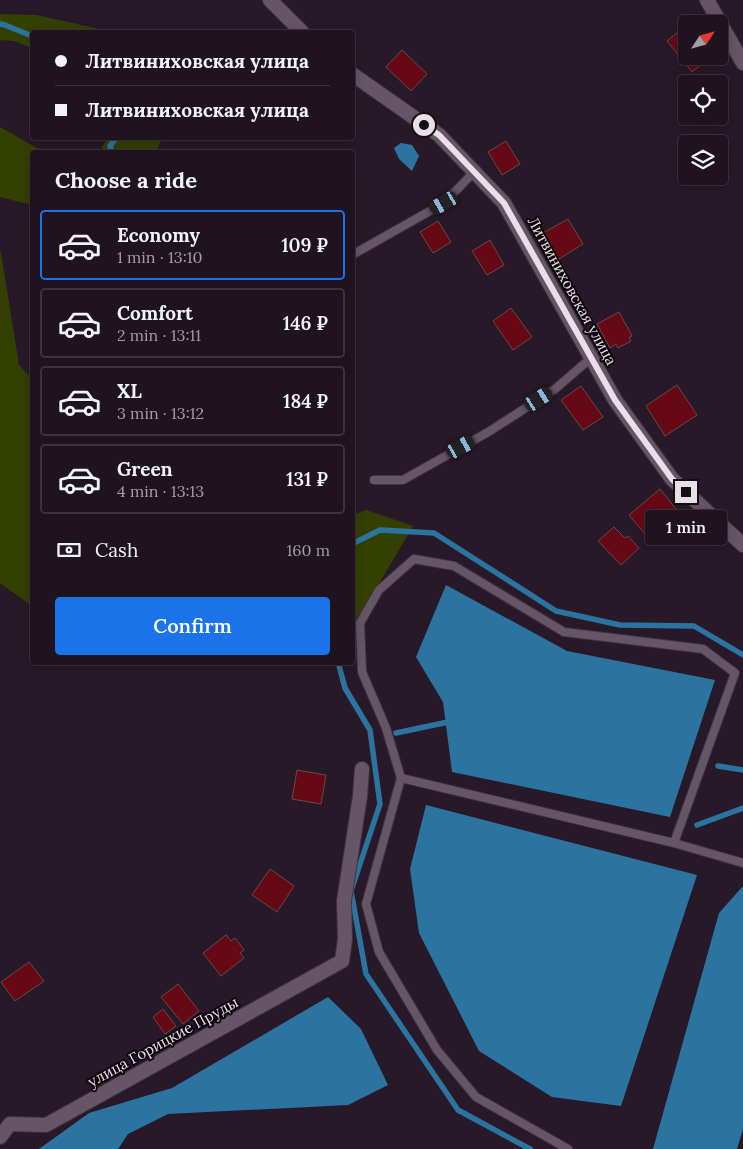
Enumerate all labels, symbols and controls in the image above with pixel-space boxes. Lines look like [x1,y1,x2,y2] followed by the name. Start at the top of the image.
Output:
[678,15,728,65] north arrow
[678,15,728,185] map controls
[85,49,309,73] text: Литвиниховская улица
[678,75,728,125] button: locate
[85,98,309,122] text: Литвиниховская улица
[413,114,435,136] route start
[678,135,728,185] button: layers
[55,166,197,194] text: Choose a ride
[427,189,460,217] car
[524,213,621,368] street label: Литвиниховская улица
[57,223,102,268] icon: car
[117,223,200,247] text: Economy
[281,233,328,257] text: 109 ₽
[117,247,202,267] text: 1 min · 13:10
[57,301,102,346] icon: car
[117,301,193,325] text: Comfort
[283,311,328,335] text: 146 ₽
[117,325,201,345] text: 2 min · 13:11
[57,379,102,424] icon: car
[117,379,142,403] text: XL
[522,385,555,413] car
[283,389,328,413] text: 184 ₽
[117,403,204,423] text: 3 min · 13:12
[444,433,477,461] car
[57,457,102,502] icon: car
[117,457,173,481] text: Green
[286,467,328,491] text: 131 ₽
[117,481,204,501] text: 4 min · 13:13
[675,481,697,503] route end
[645,510,727,544] callout: 1 min
[666,517,706,537] text: 1 min
[55,536,83,564] icon: cash
[95,538,138,562] text: Cash
[286,540,330,560] text: 160 m
[55,597,330,655] button: Confirm
[84,992,241,1091] street label: улица Горицкие Пруды

